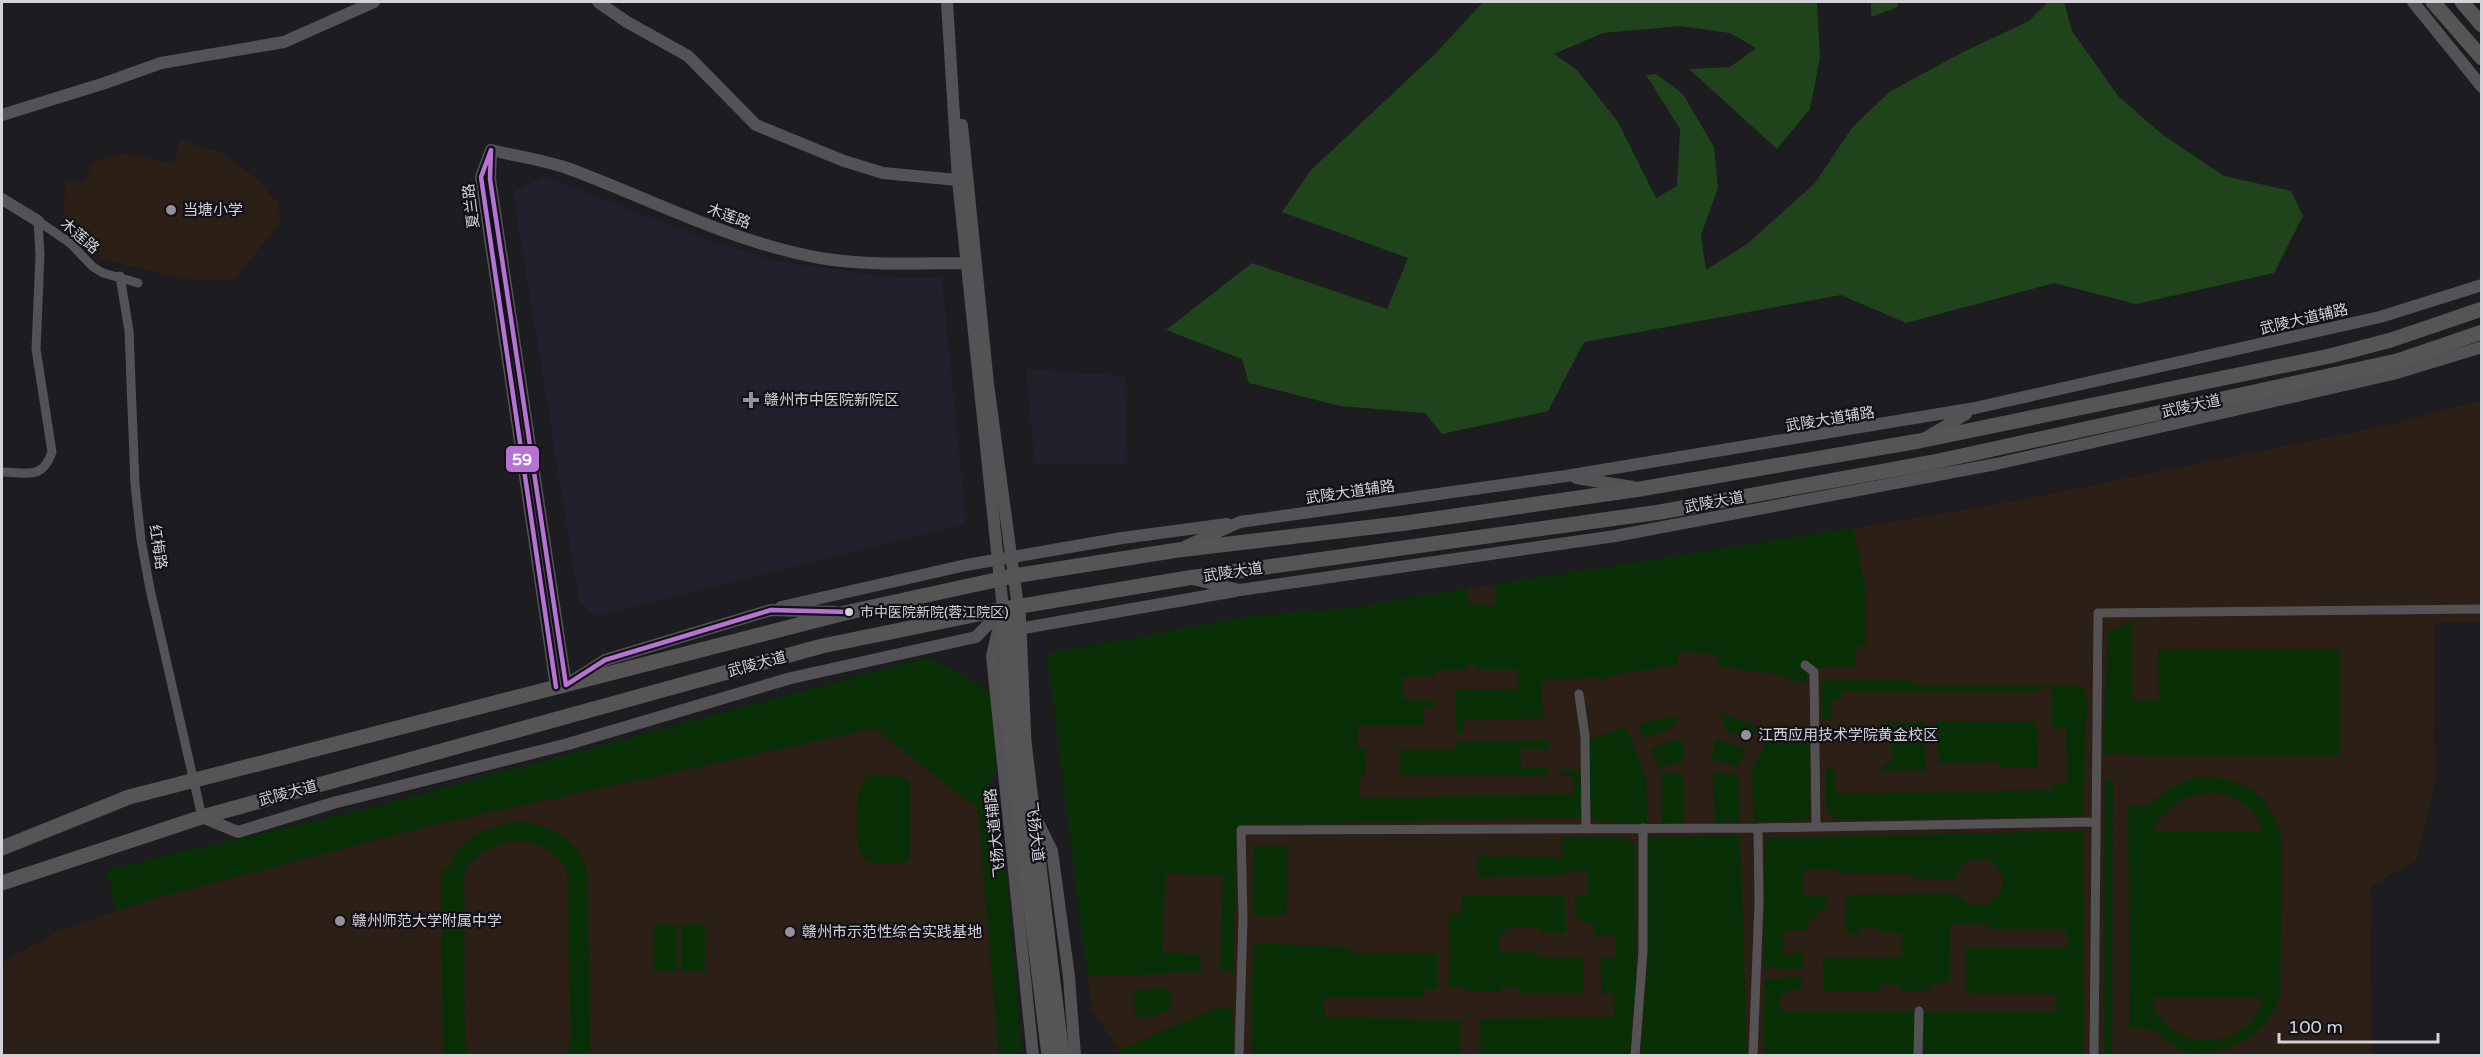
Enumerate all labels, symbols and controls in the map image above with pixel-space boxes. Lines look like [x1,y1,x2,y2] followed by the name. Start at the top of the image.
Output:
[459,183,483,229] street label: 夏兰路
[705,200,753,232] street label: 木莲路
[183,201,243,219] place label: 当塘小学
[164,203,178,217] marker: 当塘小学
[57,215,103,257] street label: 木莲路
[2258,300,2350,338] street label: 武陵大道辅路
[742,391,760,409] marker: 赣州市中医院新院区
[764,391,899,409] place label: 赣州市中医院新院区
[2160,391,2222,421] street label: 武陵大道
[1784,403,1876,435] street label: 武陵大道辅路
[505,445,540,473] line badge: 59
[512,450,532,470] text: 59
[1304,477,1396,507] street label: 武陵大道辅路
[1683,488,1745,516] street label: 武陵大道
[146,523,170,571] street label: 红梅路
[1202,559,1264,585] street label: 武陵大道
[860,604,1009,621] place label: 市中医院新院(蓉江院区)
[843,606,855,618] marker: 市中医院新院(蓉江院区)
[726,648,788,680] street label: 武陵大道
[1758,726,1938,744] place label: 江西应用技术学院黄金校区
[1739,728,1753,742] marker: 江西应用技术学院黄金校区
[257,777,319,809] street label: 武陵大道
[981,787,1009,879] street label: 飞扬大道辅路
[1022,801,1048,863] street label: 飞扬大道
[352,912,502,930] place label: 赣州师范大学附属中学
[333,914,347,928] marker: 赣州师范大学附属中学
[802,923,982,941] place label: 赣州市示范性综合实践基地
[783,925,797,939] marker: 赣州市示范性综合实践基地
[2279,1006,2438,1044] scale bar
[2288,1016,2343,1038] text: 100 m

